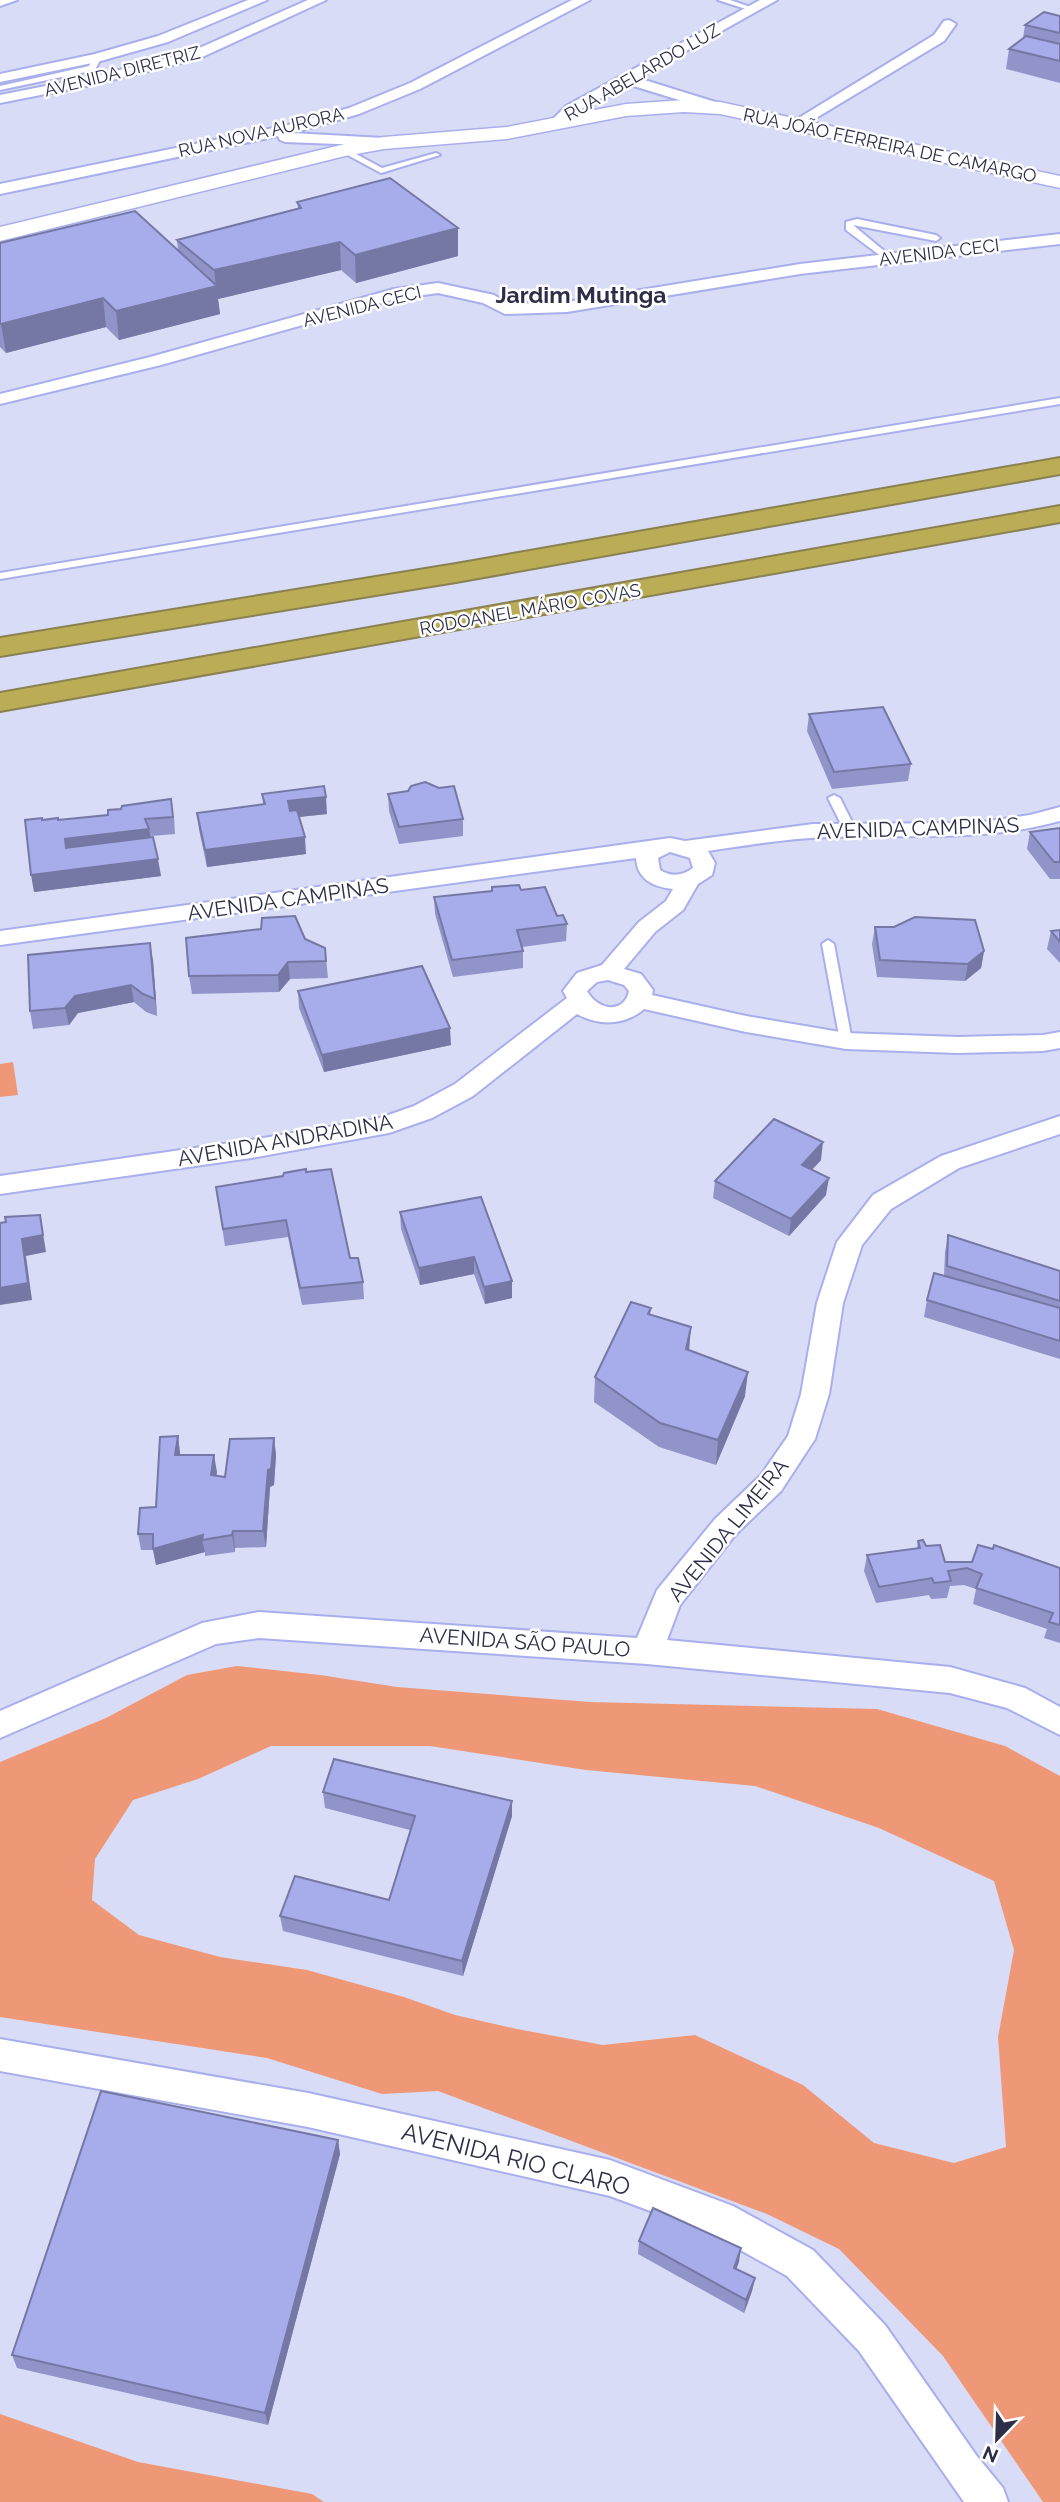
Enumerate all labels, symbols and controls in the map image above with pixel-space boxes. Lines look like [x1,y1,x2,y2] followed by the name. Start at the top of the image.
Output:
[561,19,723,125] street label: RUA ABELARDO LUZ
[42,41,202,101] street label: AVENIDA DIRETRIZ
[176,103,346,161] street label: RUA NOVA AURORA
[741,104,1039,186] street label: RUA JOÃO FERREIRA DE CAMARGO
[878,234,1000,270] street label: AVENIDA CECI
[301,281,423,331] street label: AVENIDA CECI
[495,281,667,308] district label: Jardim Mutinga
[418,578,642,639] street label: RODOANEL MÁRIO COVAS
[816,812,1020,844] street label: AVENIDA CAMPINAS
[186,872,390,925] street label: AVENIDA CAMPINAS
[175,1109,395,1171] street label: AVENIDA ANDRADINA
[663,1454,793,1606] street label: AVENIDA LIMEIRA
[419,1622,631,1662] street label: AVENIDA SÃO PAULO
[399,2117,633,2201] street label: AVENIDA RIO CLARO
[962,2404,1032,2474] north arrow
[979,2442,1001,2468] text: N

